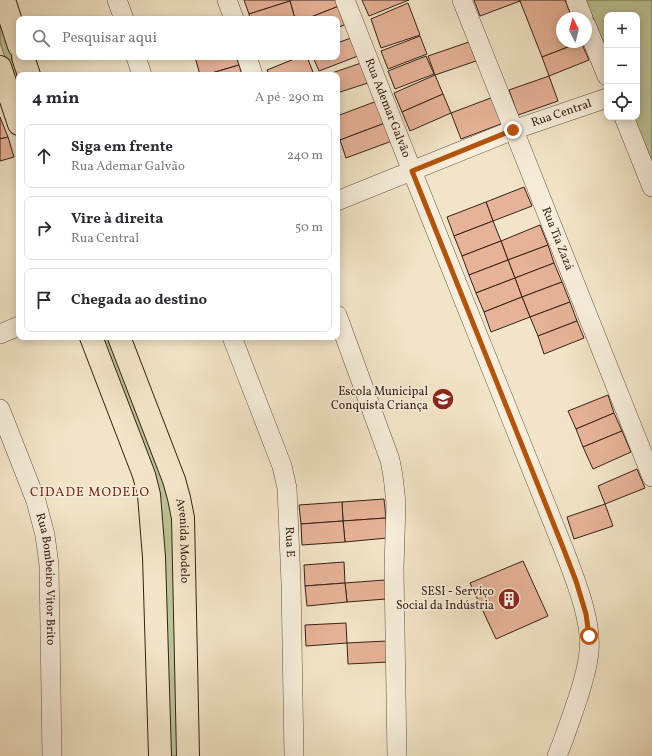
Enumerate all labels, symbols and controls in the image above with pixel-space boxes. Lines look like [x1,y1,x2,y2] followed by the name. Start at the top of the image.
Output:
[556,12,592,48] north arrow
[604,12,640,120] map controls
[604,12,640,48] button: +
[16,16,340,60] search box
[30,27,52,49] icon: search
[62,28,157,49] text: Pesquisar aqui
[604,48,640,84] button: −
[361,56,414,160] street label: Rua Ademar Galvão
[604,84,640,120] button: locate
[32,87,79,110] text: 4 min
[255,89,324,107] text: A pé · 290 m
[529,96,594,131] street label: Rua Central
[504,121,522,139] route end
[71,137,173,158] text: Siga em frente
[33,145,55,167] icon: ahead
[287,147,323,165] text: 240 m
[71,158,185,176] text: Rua Ademar Galvão
[537,205,577,273] street label: Rua Tia Zazá
[71,209,163,230] text: Vire à direita
[33,217,55,239] icon: right
[295,219,323,237] text: 50 m
[71,230,139,248] text: Rua Central
[33,289,55,311] icon: arrive
[71,290,207,311] text: Chegada ao destino
[331,384,428,414] place label: Escola Municipal Conquista Criança
[430,386,456,412] school or university icon: Escola Municipal Conquista Criança
[30,484,150,502] district label: CIDADE MODELO
[171,497,192,584] street label: Avenida Modelo
[32,511,58,645] street label: Rua Bombeiro Vitor Brito
[281,526,298,558] street label: Rua E
[396,584,494,614] place label: SESI - Serviço Social da Indústria
[496,586,522,612] building icon: SESI - Serviço Social da Indústria
[580,627,598,645] route start

